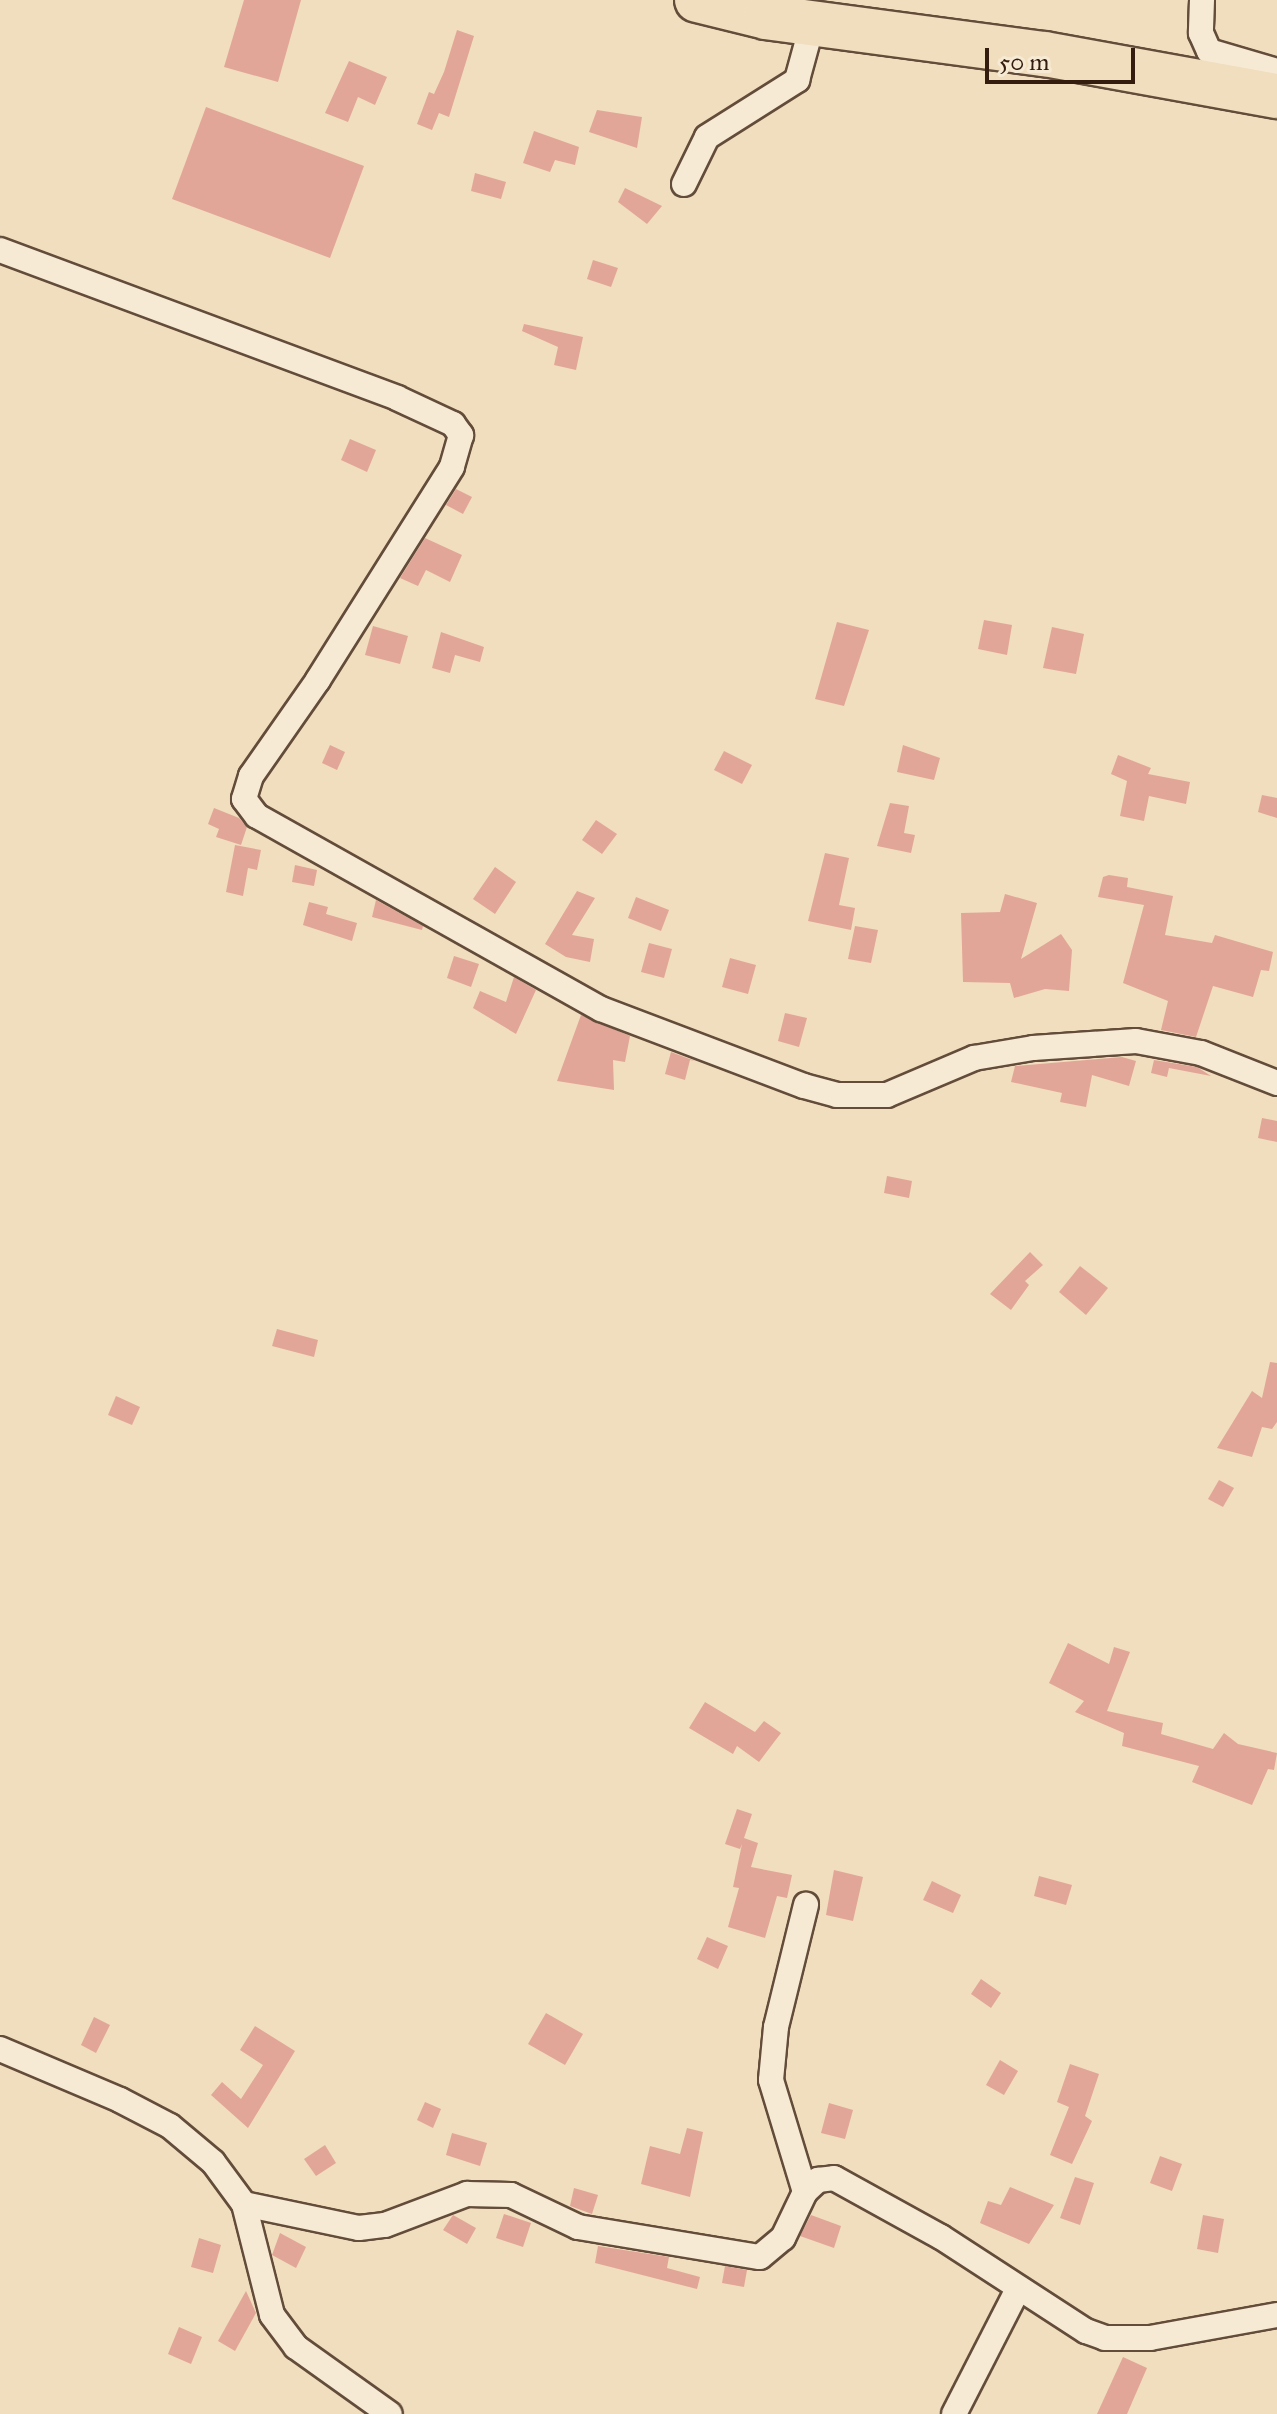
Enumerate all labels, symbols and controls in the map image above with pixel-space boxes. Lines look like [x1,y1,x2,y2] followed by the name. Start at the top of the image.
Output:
[989,32,1139,82] scale bar
[999,47,1049,77] text: 50 m

